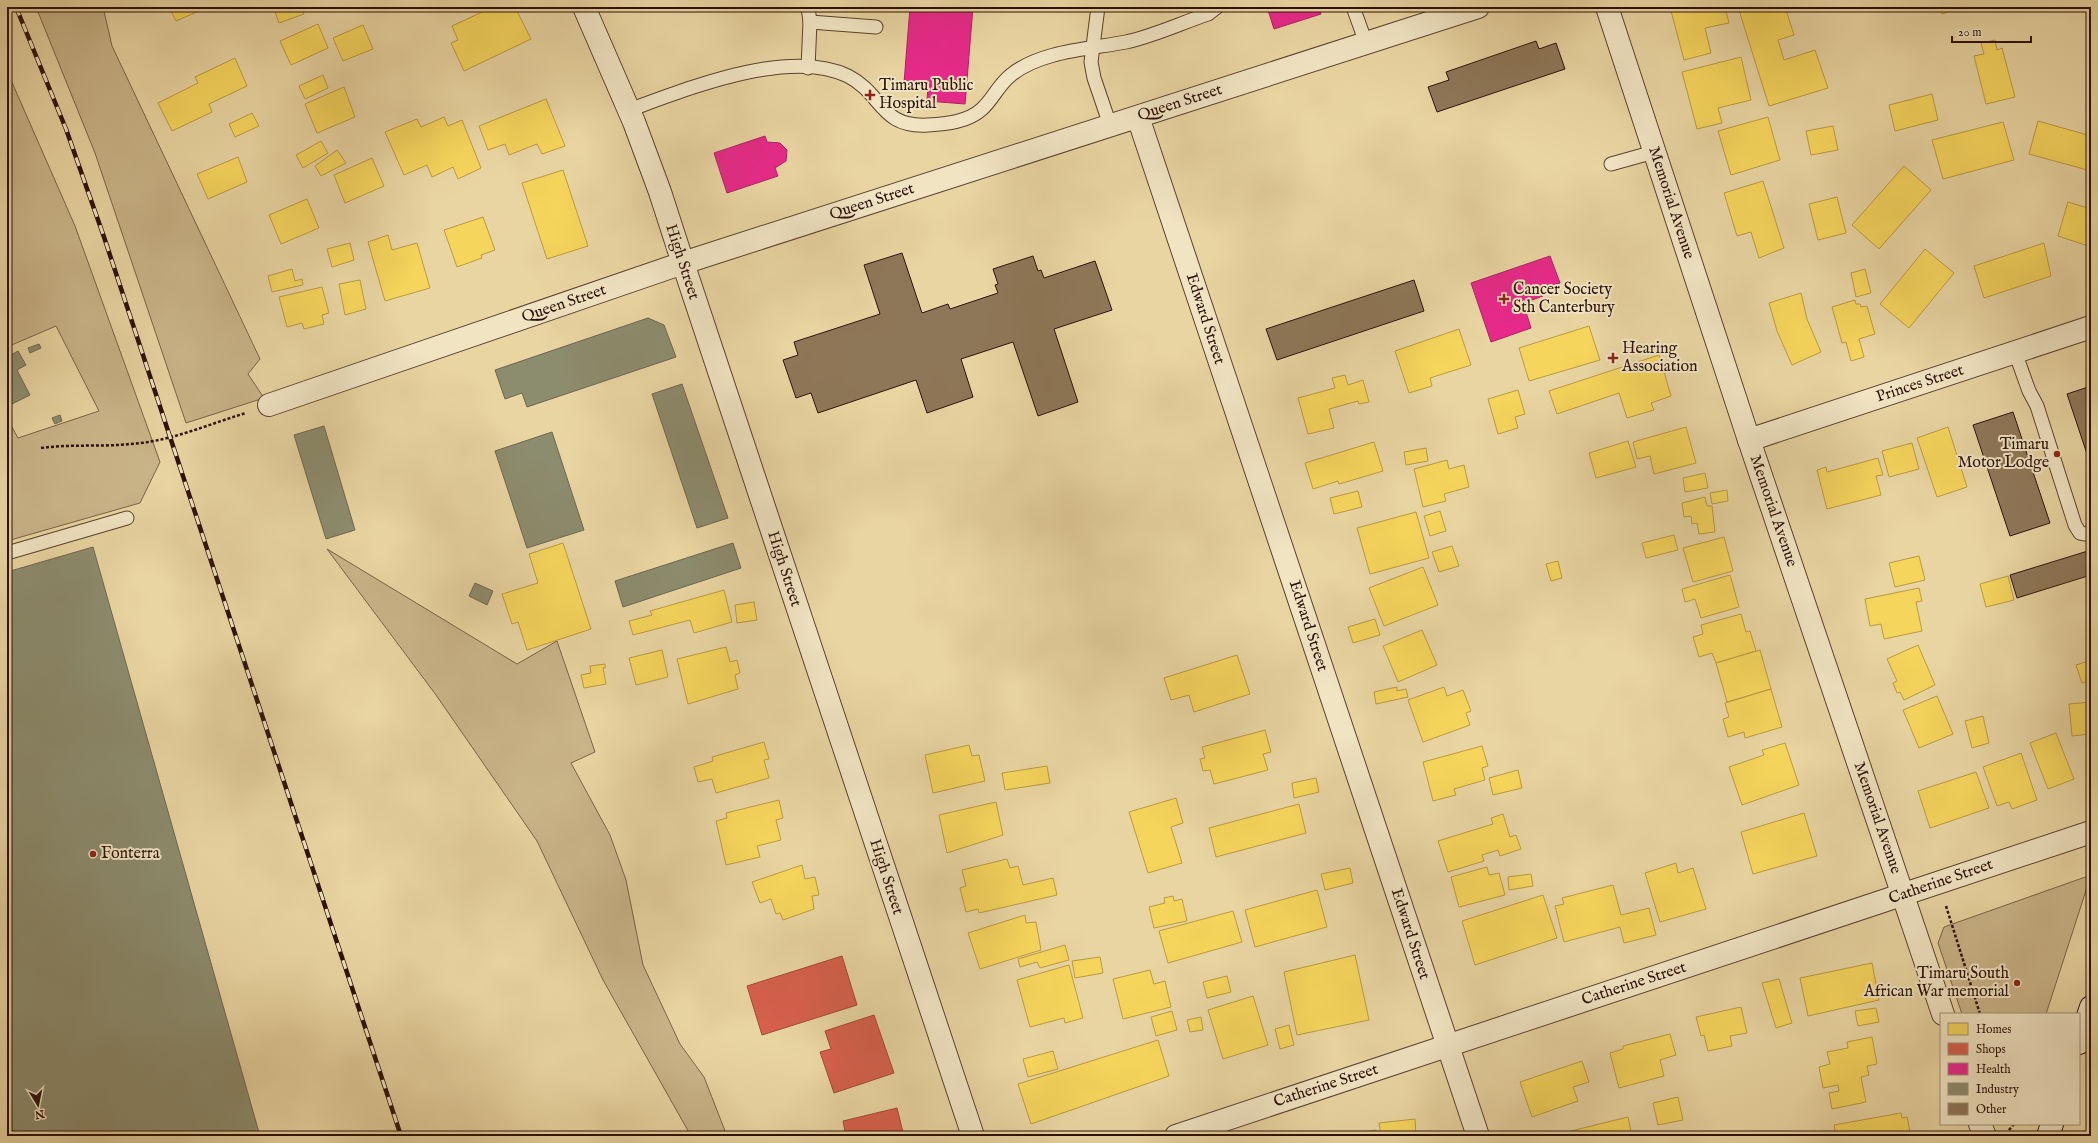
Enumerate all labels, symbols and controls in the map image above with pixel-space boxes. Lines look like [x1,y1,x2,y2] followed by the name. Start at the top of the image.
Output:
[1952,18,2031,44] scale bar
[1958,25,1981,40] text: 20 m
[879,76,973,114] place label: Timaru Public Hospital
[1135,80,1225,126] street label: Queen Street
[864,89,876,101] marker: Timaru Public Hospital
[1643,144,1699,262] street label: Memorial Avenue
[827,179,917,225] street label: Queen Street
[660,222,704,303] street label: High Street
[1181,271,1229,368] street label: Edward Street
[519,280,609,328] street label: Queen Street
[1513,280,1615,318] place label: Cancer Society Sth Canterbury
[1498,293,1510,305] marker: Cancer Society Sth Canterbury
[1621,339,1698,377] place label: Hearing Association
[1607,352,1619,364] marker: Hearing Association
[1874,360,1967,408] street label: Princes Street
[1957,435,2049,473] place label: Timaru Motor Lodge
[2052,449,2062,459] marker: Timaru Motor Lodge
[1745,452,1801,570] street label: Memorial Avenue
[762,529,806,610] street label: High Street
[1284,578,1332,675] street label: Edward Street
[1849,759,1905,877] street label: Memorial Avenue
[864,837,908,918] street label: High Street
[101,844,160,864] place label: Fonterra
[88,849,98,859] marker: Fonterra
[1886,855,1996,909] street label: Catherine Street
[1386,886,1434,983] street label: Edward Street
[1579,958,1689,1010] street label: Catherine Street
[1863,964,2010,1002] place label: Timaru South African War memorial
[2012,978,2022,988] marker: Timaru South African War memorial
[1940,1013,2080,1125] legend
[1976,1022,2012,1037] text: Homes
[1976,1042,2006,1058] text: Shops
[1271,1060,1381,1112] street label: Catherine Street
[1976,1062,2011,1077] text: Health
[1976,1082,2019,1097] text: Industry
[18,1085,58,1125] north arrow
[1976,1102,2007,1117] text: Other
[33,1106,46,1122] text: N

